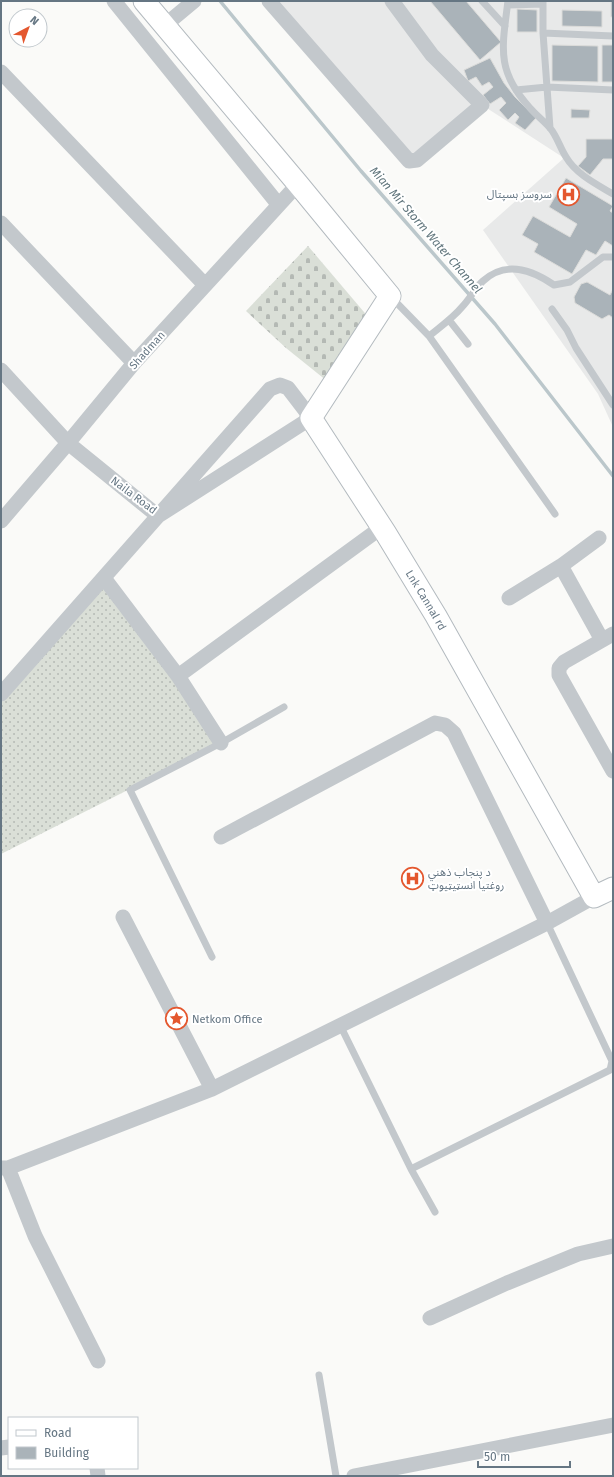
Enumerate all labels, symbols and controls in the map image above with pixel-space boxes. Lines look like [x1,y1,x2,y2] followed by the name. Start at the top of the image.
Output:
[8,8,48,48] north arrow
[27,14,41,28] text: N
[367,164,485,296] water label: Mian Mir Storm Water Channel
[555,181,581,207] hospital icon: سروسز ہسپتال
[487,188,552,202] place label: سروسز ہسپتال
[127,329,168,372] street label: Shadman
[108,474,159,517] street label: Naila Road
[403,568,449,633] street label: Lnk Cannal rd
[399,865,425,891] hospital icon: د پنجاب ذهني روغتیا انسټیټیوټ
[428,866,504,892] place label: د پنجاب ذهني روغتیا انسټیټیوټ
[163,1006,189,1032] place icon: Netkom Office
[192,1013,262,1026] place label: Netkom Office
[8,1417,138,1469] legend
[44,1426,72,1440] text: Road
[478,1443,570,1469] scale bar
[44,1446,90,1460] text: Building
[484,1450,510,1464] text: 50 m

